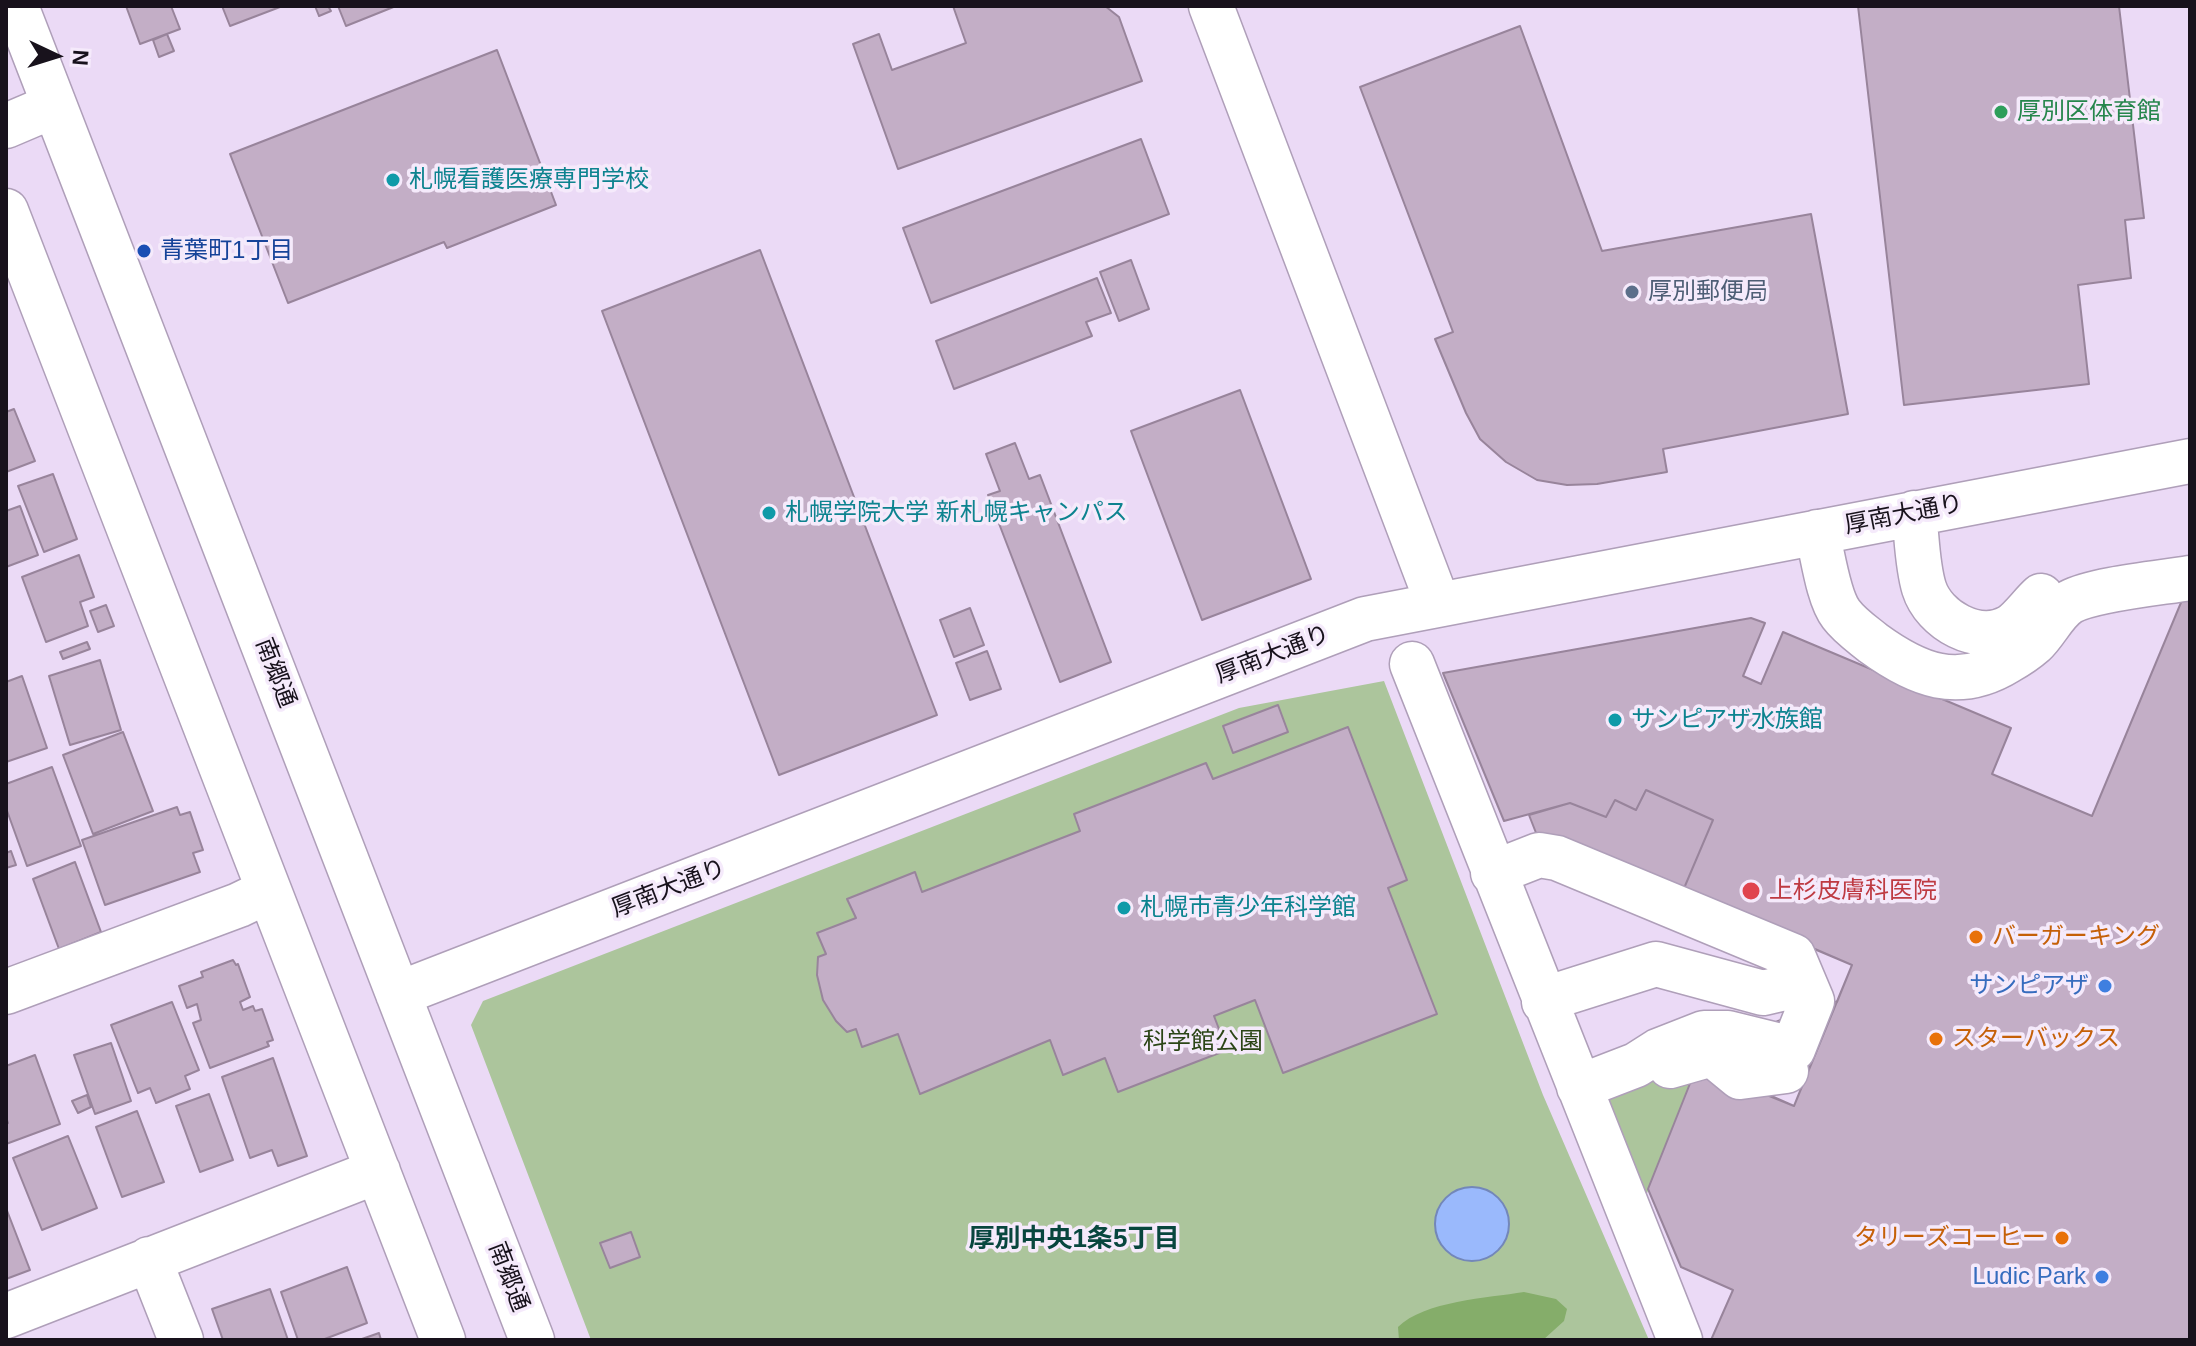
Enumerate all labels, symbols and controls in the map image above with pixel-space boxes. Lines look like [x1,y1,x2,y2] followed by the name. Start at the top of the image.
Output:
[16,16,96,96] north arrow
[67,49,93,66] text: N
[2017,98,2161,126] place label: 厚別区体育館
[1992,103,2010,121] marker: 厚別区体育館
[409,166,649,194] place label: 札幌看護医療専門学校
[384,171,402,189] marker: 札幌看護医療専門学校
[160,237,293,265] place label: 青葉町1丁目
[135,242,153,260] marker: 青葉町1丁目
[1648,278,1768,306] place label: 厚別郵便局
[1623,283,1641,301] marker: 厚別郵便局
[1842,489,1966,541] street label: 厚南大通り
[785,499,1128,527] place label: 札幌学院大学 新札幌キャンパス
[760,504,778,522] marker: 札幌学院大学 新札幌キャンパス
[1212,620,1334,690] street label: 厚南大通り
[249,634,301,712] street label: 南郷通
[1631,706,1823,734] place label: サンピアザ水族館
[1606,711,1624,729] marker: サンピアザ水族館
[608,854,730,924] street label: 厚南大通り
[1769,877,1937,905] place label: 上杉皮膚科医院
[1740,880,1762,902] marker: 上杉皮膚科医院
[1140,894,1356,922] place label: 札幌市青少年科学館
[1115,899,1133,917] marker: 札幌市青少年科学館
[1992,923,2160,951] place label: バーガーキング
[1967,928,1985,946] marker: バーガーキング
[1969,972,2089,1000] place label: サンピアザ
[2096,977,2114,995] marker: サンピアザ
[1952,1025,2120,1053] place label: スターバックス
[1143,1028,1263,1056] park label: 科学館公園
[1927,1030,1945,1048] marker: スターバックス
[969,1224,1179,1256] district label: 厚別中央1条5丁目
[1854,1224,2046,1252] place label: タリーズコーヒー
[2053,1229,2071,1247] marker: タリーズコーヒー
[482,1238,534,1316] street label: 南郷通
[1973,1263,2086,1291] place label: Ludic Park
[2093,1268,2111,1286] marker: Ludic Park

